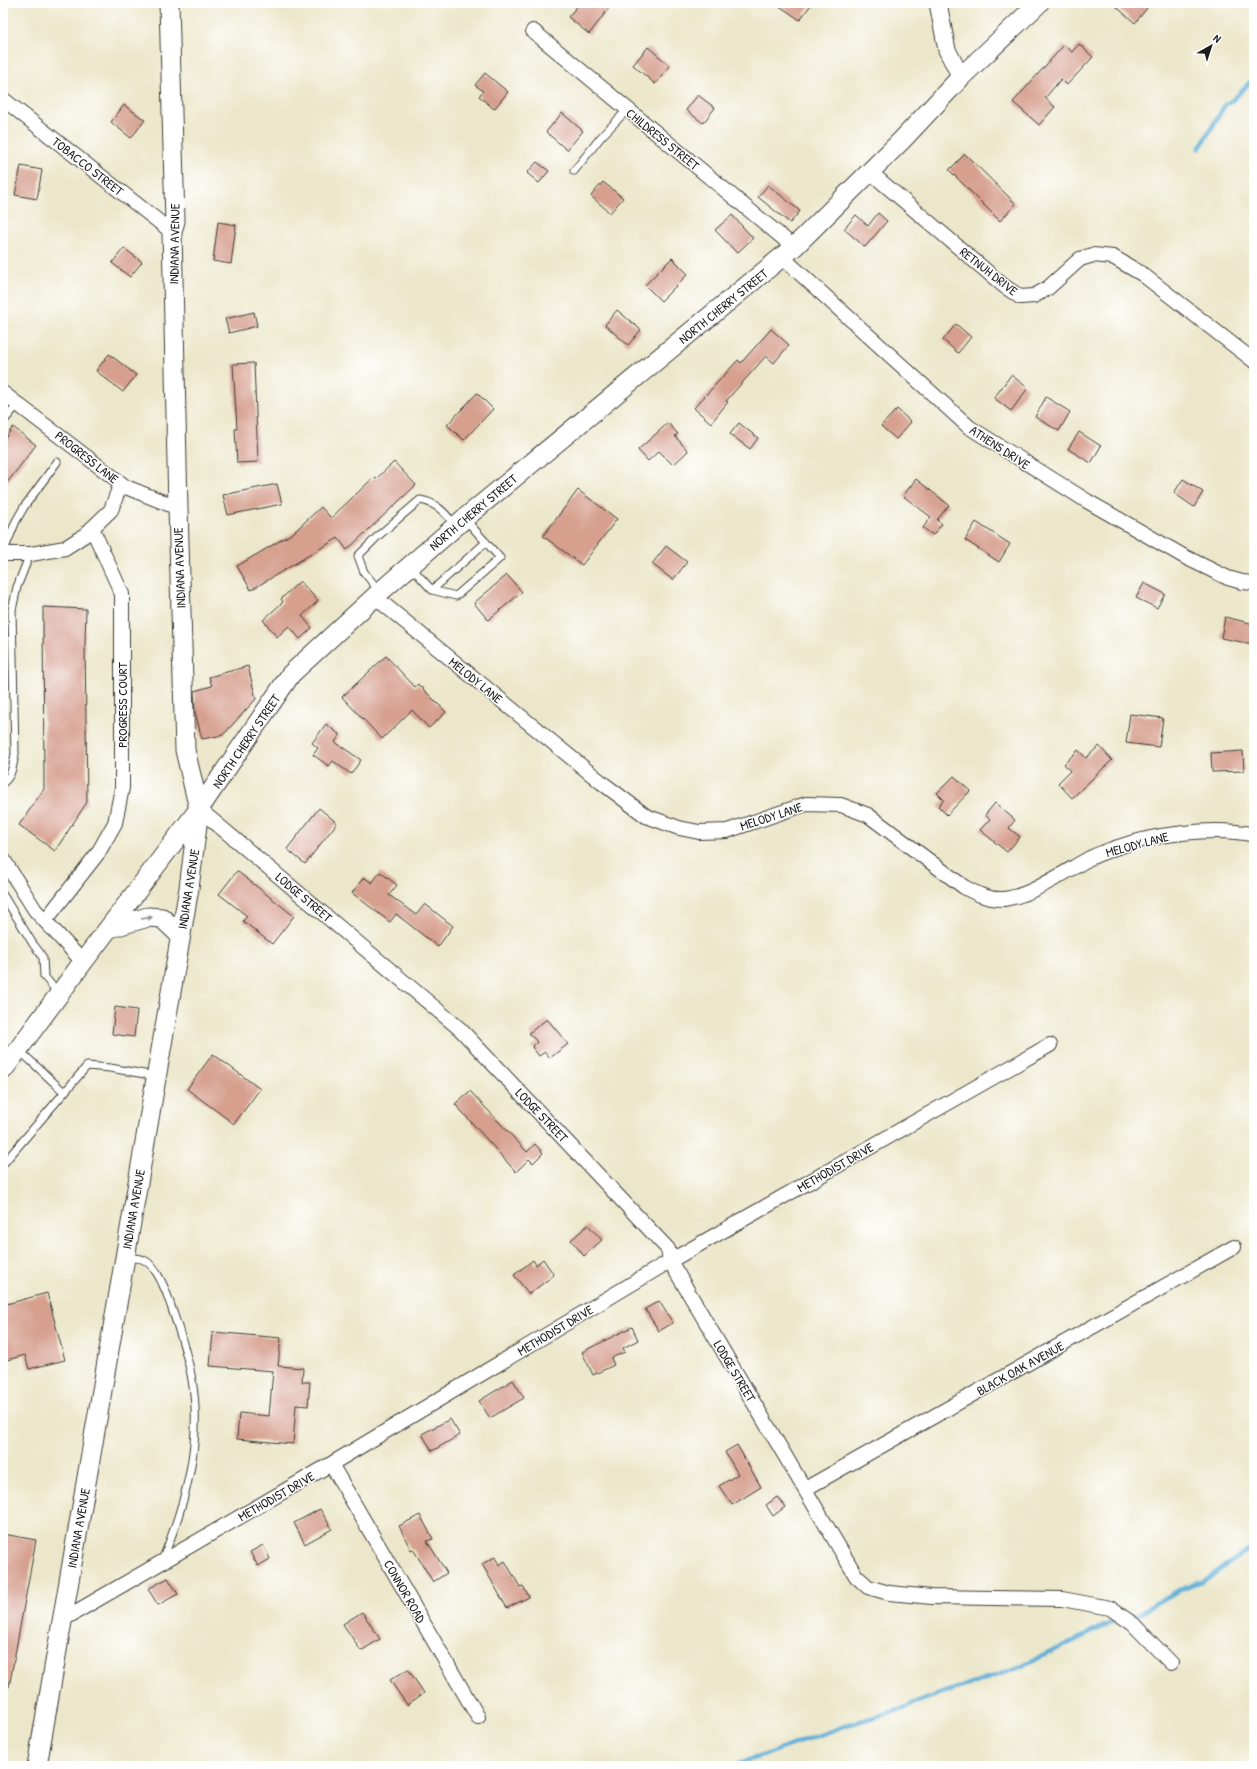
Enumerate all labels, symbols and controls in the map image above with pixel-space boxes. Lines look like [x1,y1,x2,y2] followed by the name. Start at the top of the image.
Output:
[1191,26,1231,66] north arrow
[1211,31,1224,46] text: N
[623,104,704,175] street label: CHILDRESS STREET
[48,132,128,200] street label: TOBACCO STREET
[164,203,184,285] street label: INDIANA AVENUE
[956,243,1022,300] street label: RETNUH DRIVE
[675,264,772,348] street label: NORTH CHERRY STREET
[966,421,1034,473] street label: ATHENS DRIVE
[51,426,123,488] street label: PROGRESS LANE
[425,469,522,554] street label: NORTH CHERRY STREET
[169,527,189,609] street label: INDIANA AVENUE
[445,653,507,707] street label: MELODY LANE
[113,661,131,748] street label: PROGRESS COURT
[208,690,285,792] street label: NORTH CHERRY STREET
[738,797,805,834] street label: MELODY LANE
[1104,827,1171,861] street label: MELODY LANE
[173,847,203,930] street label: INDIANA AVENUE
[272,868,337,927] street label: LODGE STREET
[141,915,154,921] one-way arrow
[512,1084,573,1147] street label: LODGE STREET
[794,1138,877,1196] street label: METHODIST DRIVE
[117,1167,149,1250] street label: INDIANA AVENUE
[514,1300,596,1360] street label: METHODIST DRIVE
[973,1336,1067,1399] street label: BLACK OAK AVENUE
[710,1337,761,1406] street label: LODGE STREET
[235,1467,318,1525] street label: METHODIST DRIVE
[62,1486,94,1569] street label: INDIANA AVENUE
[380,1556,431,1627] street label: CONNOR ROAD

